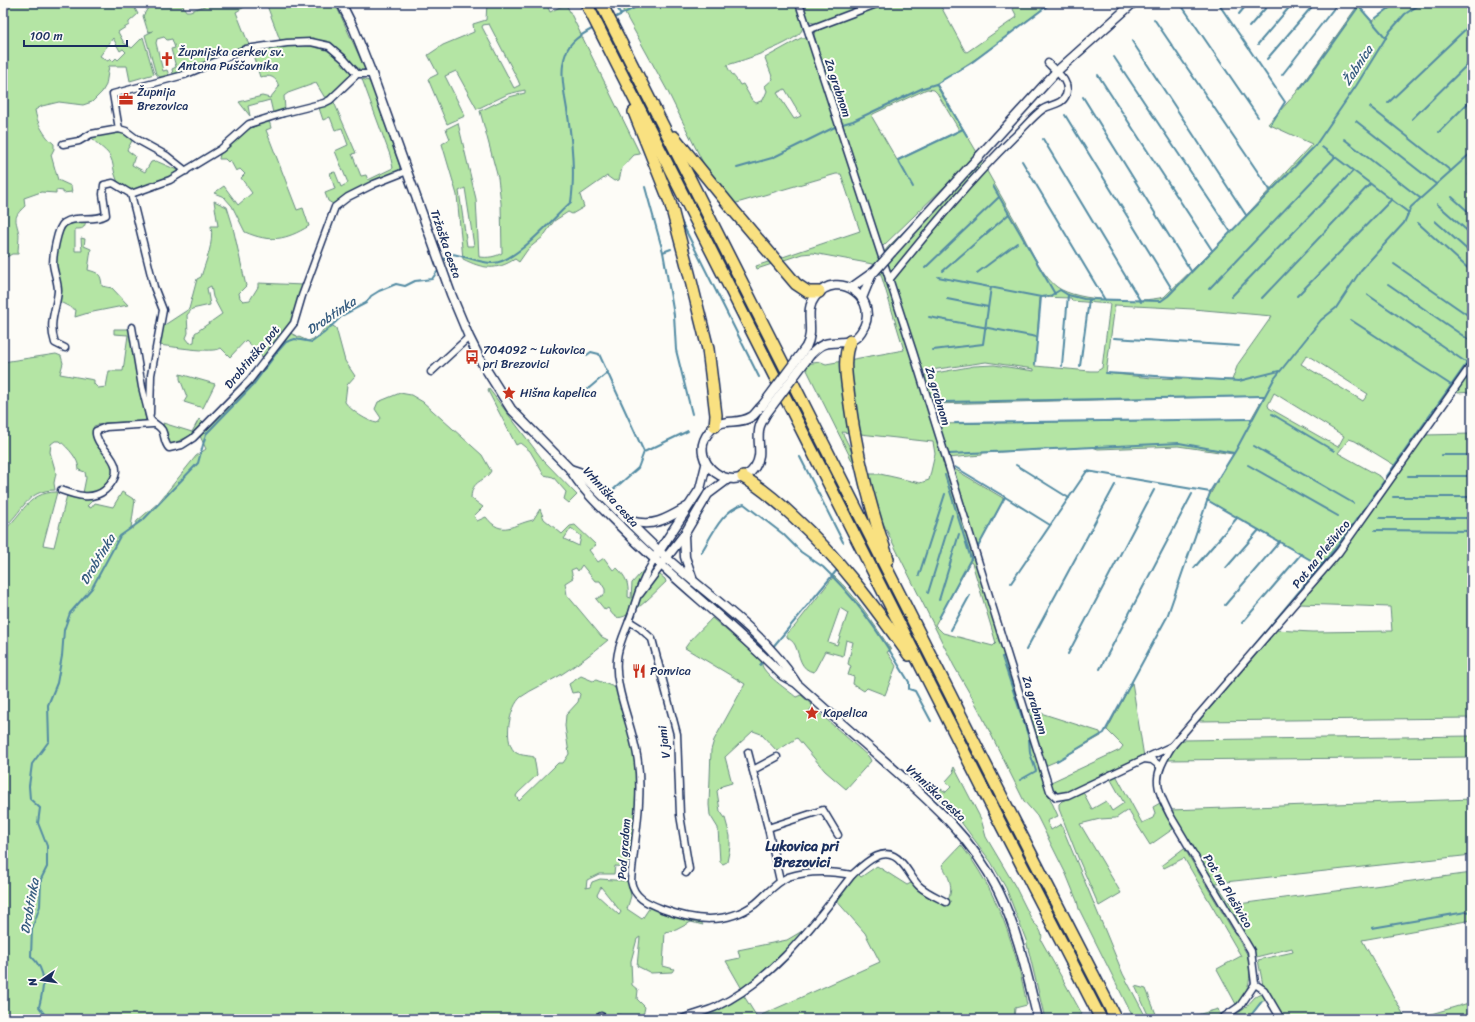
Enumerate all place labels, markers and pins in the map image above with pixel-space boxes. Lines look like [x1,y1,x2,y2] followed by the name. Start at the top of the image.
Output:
[177,41,285,77] place label: Župnijska cerkev sv. Antona Puščavnika
[159,51,175,67] church icon: Župnijska cerkev sv. Antona Puščavnika
[137,81,188,117] place label: Župnija Brezovica
[118,91,134,107] office icon: Župnija Brezovica
[482,339,585,375] place label: 704092 ~ Lukovica pri Brezovici
[464,349,480,365] bus stop icon: 704092 ~ Lukovica pri Brezovici
[520,382,597,404] place label: Hišna kapelica
[501,385,517,401] place icon: Hišna kapelica
[650,660,691,682] place label: Ponvica
[631,663,647,679] restaurant icon: Ponvica
[823,702,868,724] place label: Kapelica
[804,705,820,721] place icon: Kapelica

